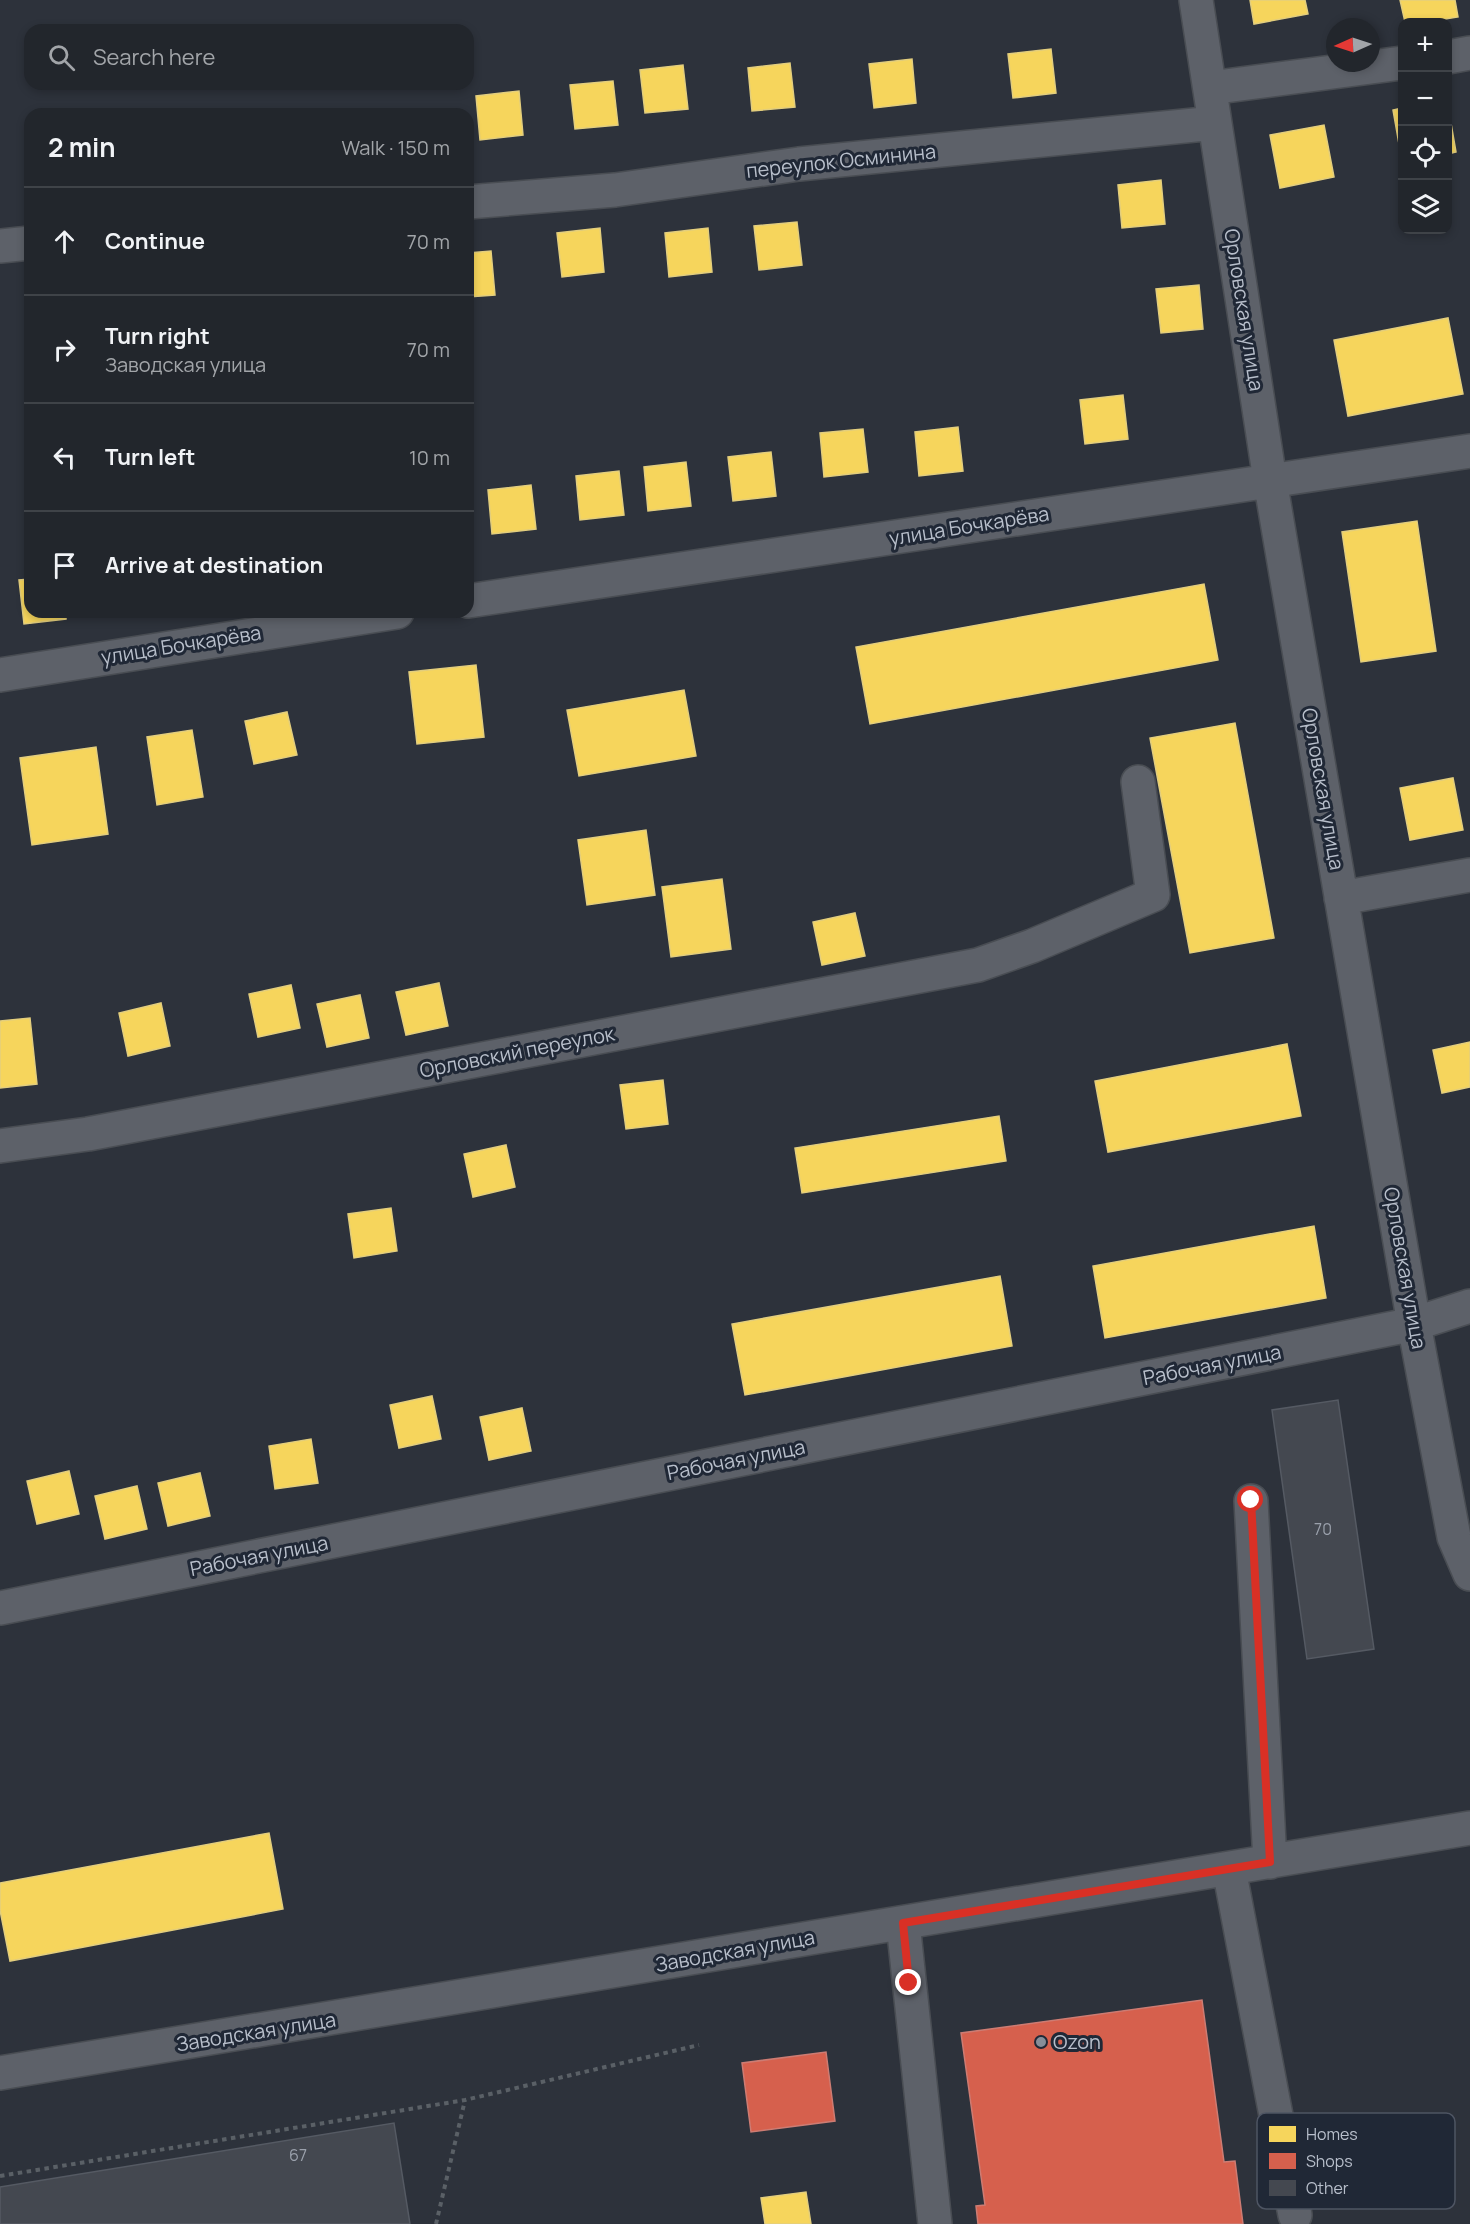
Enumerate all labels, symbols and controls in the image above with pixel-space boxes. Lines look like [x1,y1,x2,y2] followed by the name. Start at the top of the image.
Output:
[1326,18,1380,72] north arrow
[1398,18,1452,234] map controls
[1398,18,1452,72] button: +
[24,24,474,90] search box
[45,41,78,74] icon: search
[93,42,215,72] text: Search here
[1398,72,1452,126] button: −
[1398,126,1452,180] button: locate
[48,129,116,165] text: 2 min
[341,134,450,161] text: Walk · 150 m
[745,137,937,184] street label: переулок Осминина
[1398,180,1452,234] button: layers
[48,225,81,258] icon: ahead
[105,226,205,256] text: Continue
[1218,227,1271,393] street label: Орловская улица
[407,228,450,255] text: 70 m
[105,321,210,351] text: Turn right
[48,333,81,366] icon: right
[407,336,450,363] text: 70 m
[105,351,266,378] text: Заводская улица
[48,441,81,474] icon: left
[105,442,195,472] text: Turn left
[409,444,450,471] text: 10 m
[887,500,1051,551] street label: улица Бочкарёва
[48,549,81,582] icon: arrive
[105,550,323,580] text: Arrive at destination
[99,619,263,670] street label: улица Бочкарёва
[1296,706,1351,872] street label: Орловская улица
[417,1019,618,1084] street label: Орловский переулок
[1378,1185,1433,1351] street label: Орловская улица
[1140,1338,1283,1391] street label: Рабочая улица
[664,1433,807,1486] street label: Рабочая улица
[1237,1486,1263,1512] route start
[1314,1518,1332,1540] house number: 70
[187,1529,330,1582] street label: Рабочая улица
[653,1923,817,1978] street label: Заводская улица
[895,1969,921,1995] route end
[174,2006,338,2057] street label: Заводская улица
[1053,2028,1101,2055] place label: Ozon
[1034,2035,1048,2049] marker: Ozon
[1257,2113,1455,2209] legend
[1306,2123,1358,2145] text: Homes
[289,2144,307,2166] house number: 67
[1306,2150,1353,2172] text: Shops
[1306,2177,1349,2199] text: Other

